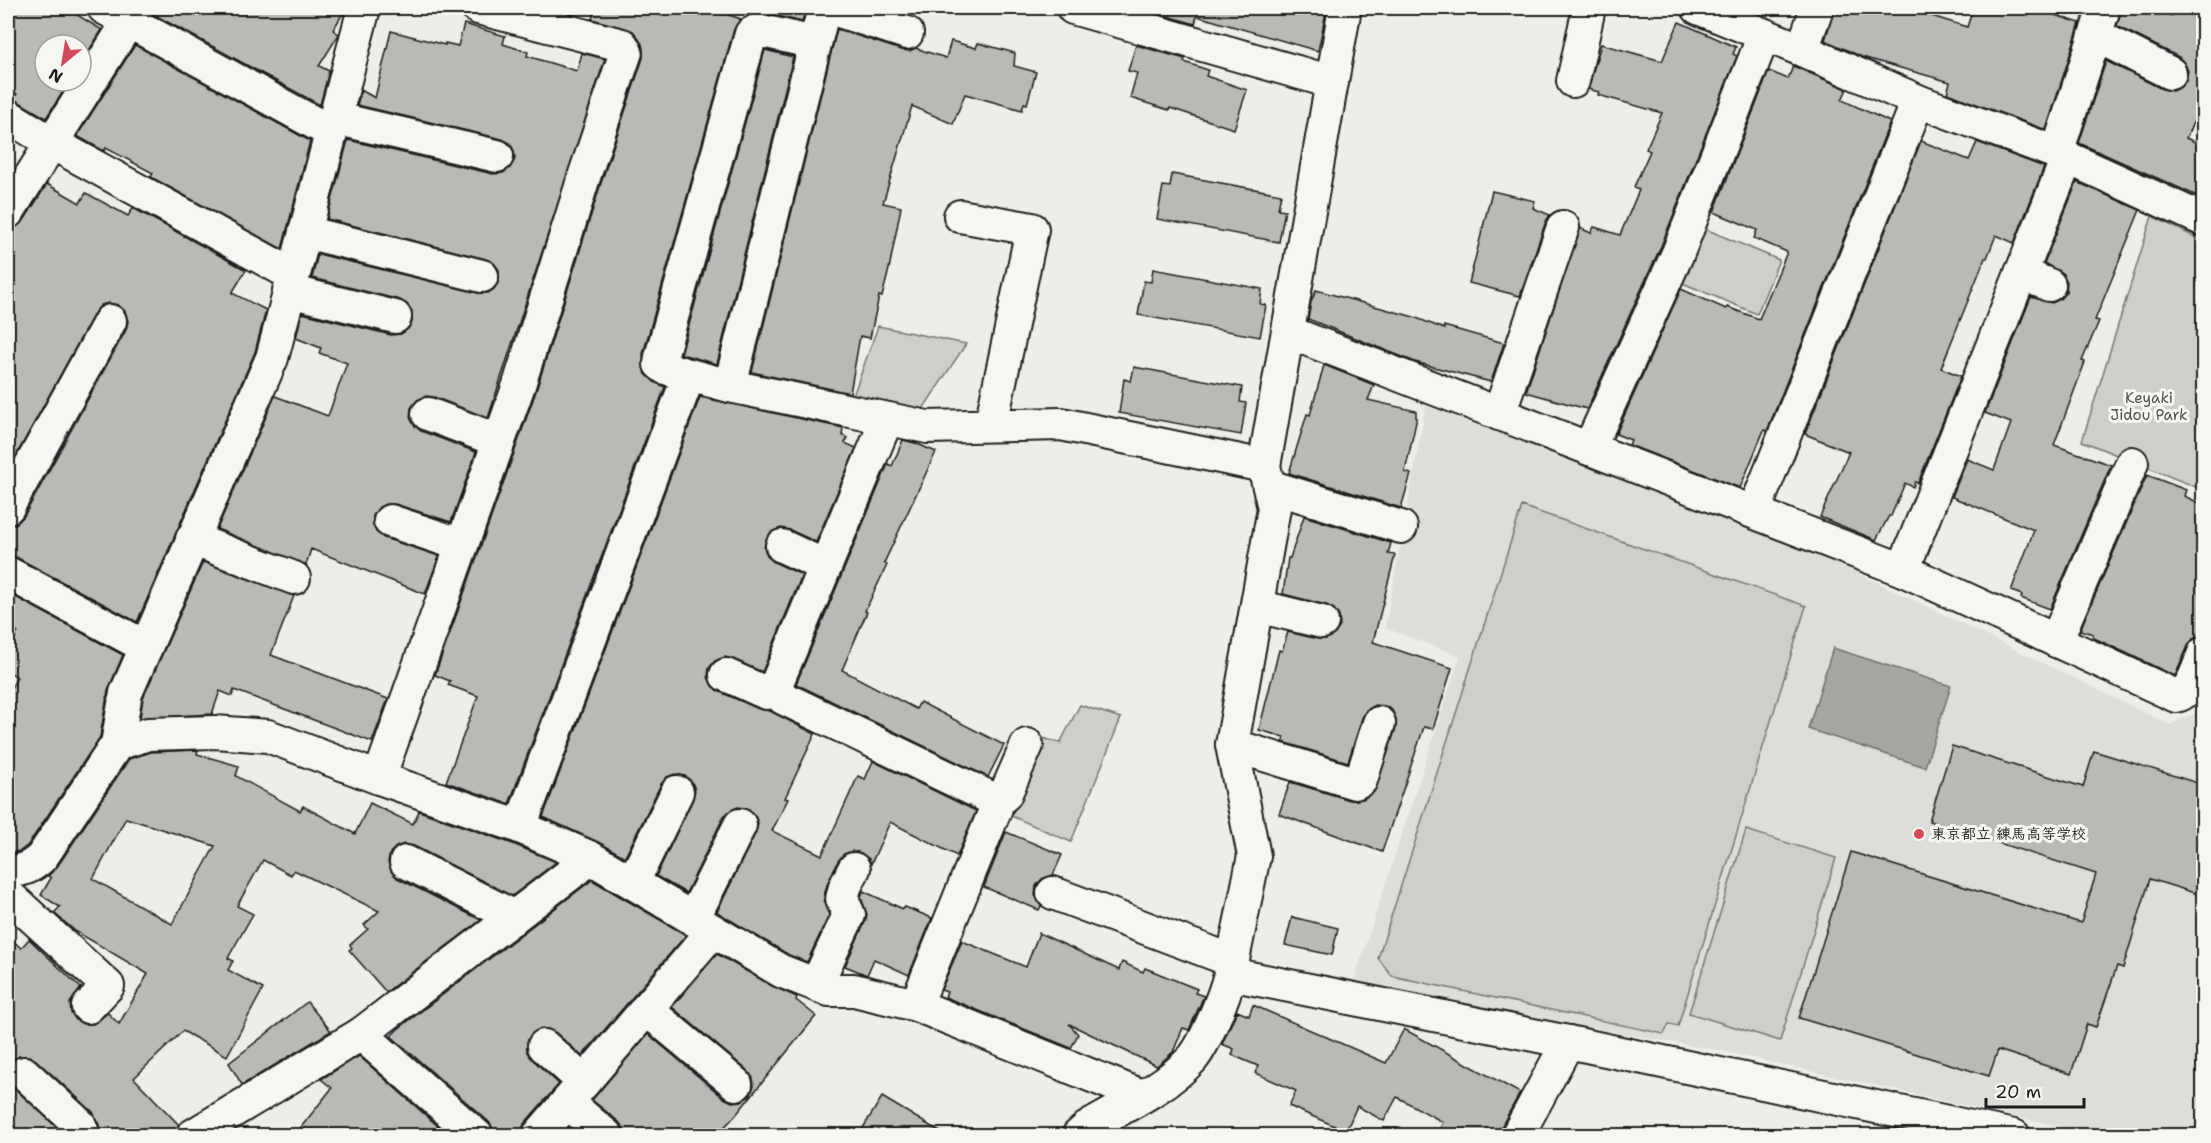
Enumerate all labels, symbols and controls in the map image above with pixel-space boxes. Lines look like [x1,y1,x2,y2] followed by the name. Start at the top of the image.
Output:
[33,33,93,93] north arrow
[45,63,66,88] text: N
[2110,388,2188,425] park label: Keyaki Jidou Park
[1931,824,2086,844] place label: 東京都立 練馬高等学校
[1912,827,1926,841] marker: 東京都立 練馬高等学校
[1986,1071,2084,1109] scale bar
[1995,1080,2041,1104] text: 20 m

